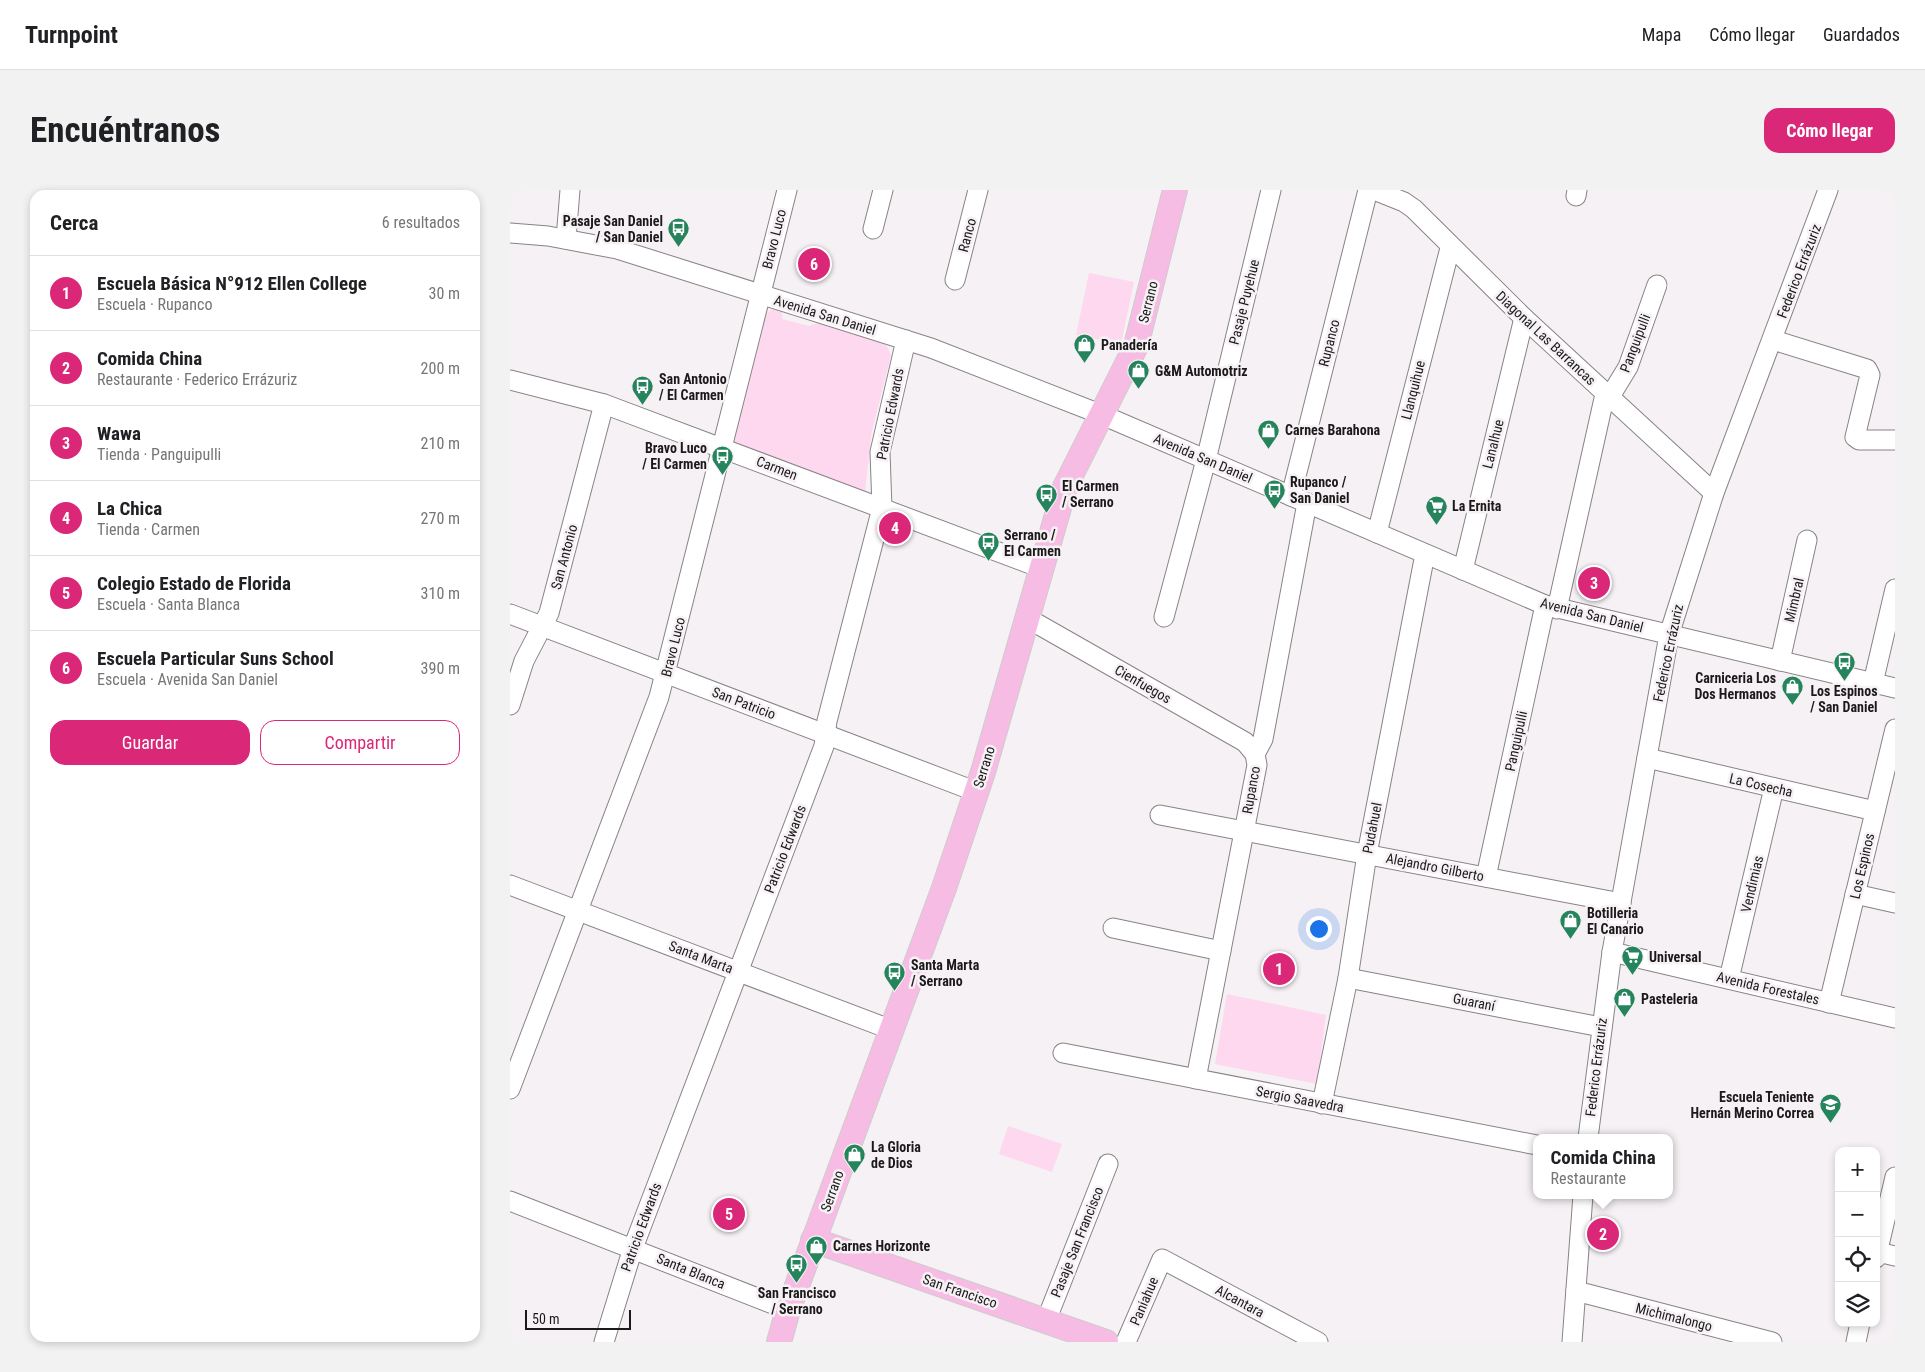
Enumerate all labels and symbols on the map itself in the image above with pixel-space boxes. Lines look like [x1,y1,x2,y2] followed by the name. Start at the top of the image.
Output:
[759,207,789,271] street label: Bravo Luco
[563,213,663,245] place label: Pasaje San Daniel / San Daniel
[955,216,979,254] street label: Ranco
[667,217,691,248] bus stop icon: Pasaje San Daniel / San Daniel
[1774,222,1824,320] street label: Federico Errázuriz
[798,245,830,283] pin: 6
[1226,257,1262,346] street label: Pasaje Puyehue
[1135,279,1161,325] street label: Serrano
[1493,288,1599,388] street label: Diagonal Las Barrancas
[772,292,878,338] street label: Avenida San Daniel
[1617,311,1653,375] street label: Panguipulli
[1315,318,1343,368] street label: Rupanco
[1073,333,1097,364] shop icon: Panadería
[1101,337,1158,353] place label: Panadería
[1398,358,1428,421] street label: Llanquihue
[1127,359,1151,390] shop icon: G&M Automotriz
[1155,363,1248,379] place label: G&M Automotriz
[873,367,907,461] street label: Patricio Edwards
[659,371,727,403] place label: San Antonio / El Carmen
[631,375,655,406] bus stop icon: San Antonio / El Carmen
[1479,417,1507,470] street label: Lanalhue
[1257,418,1281,449] shop icon: Carnes Barahona
[1285,422,1381,438] place label: Carnes Barahona
[1151,430,1255,486] street label: Avenida San Daniel
[642,440,707,472] place label: Bravo Luco / El Carmen
[711,444,735,475] bus stop icon: Bravo Luco / El Carmen
[754,453,800,483] street label: Carmen
[1290,474,1349,506] place label: Rupanco / San Daniel
[1062,478,1119,510] place label: El Carmen / Serrano
[1262,478,1286,509] bus stop icon: Rupanco / San Daniel
[1034,482,1058,513] bus stop icon: El Carmen / Serrano
[1424,494,1448,525] supermarket icon: La Ernita
[1452,498,1502,514] place label: La Ernita
[879,509,911,547] pin: 4
[548,523,580,591] street label: San Antonio
[1004,527,1061,559] place label: Serrano / El Carmen
[976,531,1000,562] bus stop icon: Serrano / El Carmen
[1578,564,1610,602] pin: 3
[1781,576,1807,624] street label: Mimbral
[1539,594,1645,636] street label: Avenida San Daniel
[1650,603,1686,703] street label: Federico Errázuriz
[658,615,688,679] street label: Bravo Luco
[1832,651,1856,682] bus stop icon: Los Espinos / San Daniel
[1112,661,1174,707] street label: Cienfuegos
[1694,670,1776,702] place label: Carniceria Los Dos Hermanos
[1780,674,1804,705] shop icon: Carniceria Los Dos Hermanos
[1810,683,1878,715] place label: Los Espinos / San Daniel
[710,684,778,722] street label: San Patricio
[1502,709,1530,773] street label: Panguipulli
[970,744,998,790] street label: Serrano
[1239,765,1263,815] street label: Rupanco
[1728,770,1794,800] street label: La Cosecha
[1359,801,1385,855] street label: Pudahuel
[761,803,809,895] street label: Patricio Edwards
[1847,832,1877,900] street label: Los Espinos
[1385,850,1485,884] street label: Alejandro Gilberto
[1738,854,1766,914] street label: Vendimias
[1587,905,1644,937] place label: Botilleria El Canario
[1559,909,1583,940] shop icon: Botilleria El Canario
[1306,916,1332,942] your location
[667,937,735,977] street label: Santa Marta
[1621,945,1645,976] supermarket icon: Universal
[1649,949,1701,965] place label: Universal
[1263,950,1295,988] pin: 1
[911,957,980,989] place label: Santa Marta / Serrano
[883,961,907,992] bus stop icon: Santa Marta / Serrano
[1715,968,1821,1008] street label: Avenida Forestales
[1613,987,1637,1018] shop icon: Pasteleria
[1452,990,1497,1014] street label: Guaraní
[1641,991,1698,1007] place label: Pasteleria
[1582,1017,1610,1117] street label: Federico Errázuriz
[1255,1083,1345,1115] street label: Sergio Saavedra
[1691,1089,1814,1121] place label: Escuela Teniente Hernán Merino Correa
[1818,1093,1842,1124] school or university icon: Escuela Teniente Hernán Merino Correa
[871,1139,921,1171] place label: La Gloria de Dios
[843,1143,867,1174] shop icon: La Gloria de Dios
[817,1168,847,1214] street label: Serrano
[618,1181,664,1273] street label: Patricio Edwards
[1047,1184,1107,1300] street label: Pasaje San Francisco
[713,1195,745,1233] pin: 5
[1587,1215,1619,1253] pin: 2
[805,1234,829,1265] shop icon: Carnes Horizonte
[833,1238,930,1254] place label: Carnes Horizonte
[654,1250,728,1292] street label: Santa Blanca
[785,1253,809,1284] bus stop icon: San Francisco / Serrano
[921,1271,999,1311] street label: San Francisco
[1127,1274,1162,1328] street label: Paniahue
[1213,1282,1267,1320] street label: Alcantara
[758,1285,836,1317] place label: San Francisco / Serrano
[1634,1300,1714,1334] street label: Michimalongo
[525,1307,631,1330] scale bar

